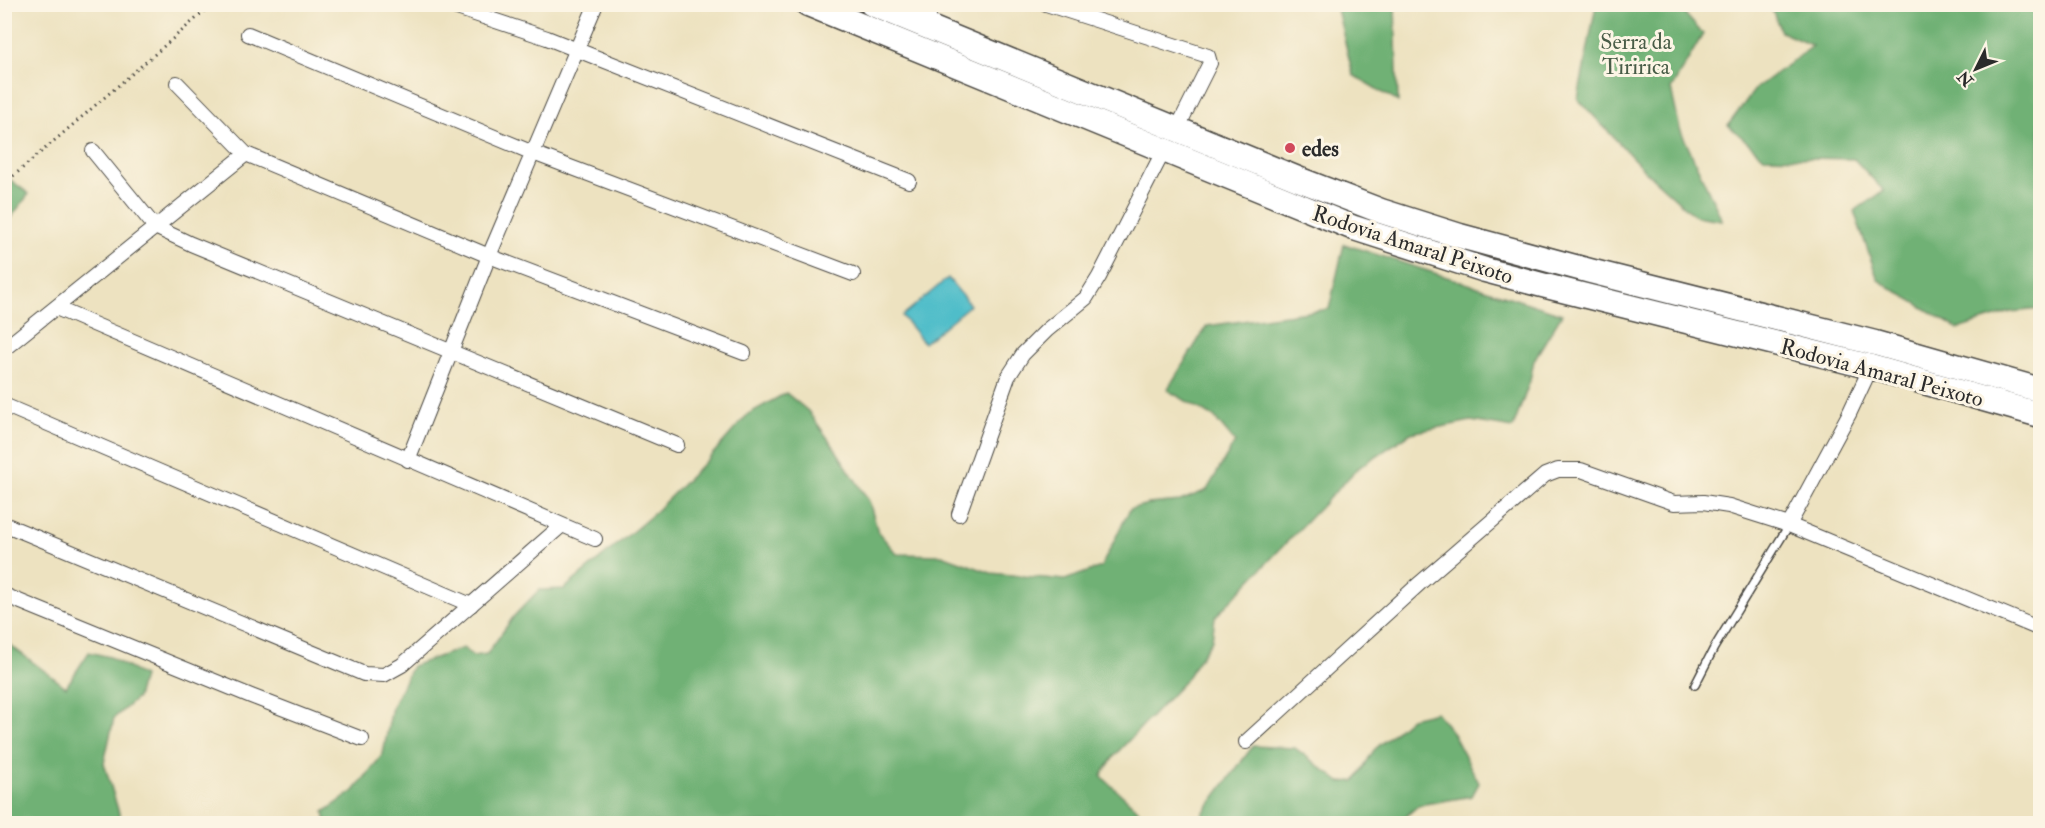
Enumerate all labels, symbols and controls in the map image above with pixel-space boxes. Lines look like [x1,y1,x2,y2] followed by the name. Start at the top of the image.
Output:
[1600,28,1673,81] park label: Serra da Tiririca
[1946,39,2006,99] north arrow
[1953,66,1979,91] text: N
[1302,135,1339,163] place label: edes
[1283,141,1297,155] marker: edes
[1309,199,1516,291] street label: Rodovia Amaral Peixoto
[1777,332,1986,414] street label: Rodovia Amaral Peixoto

